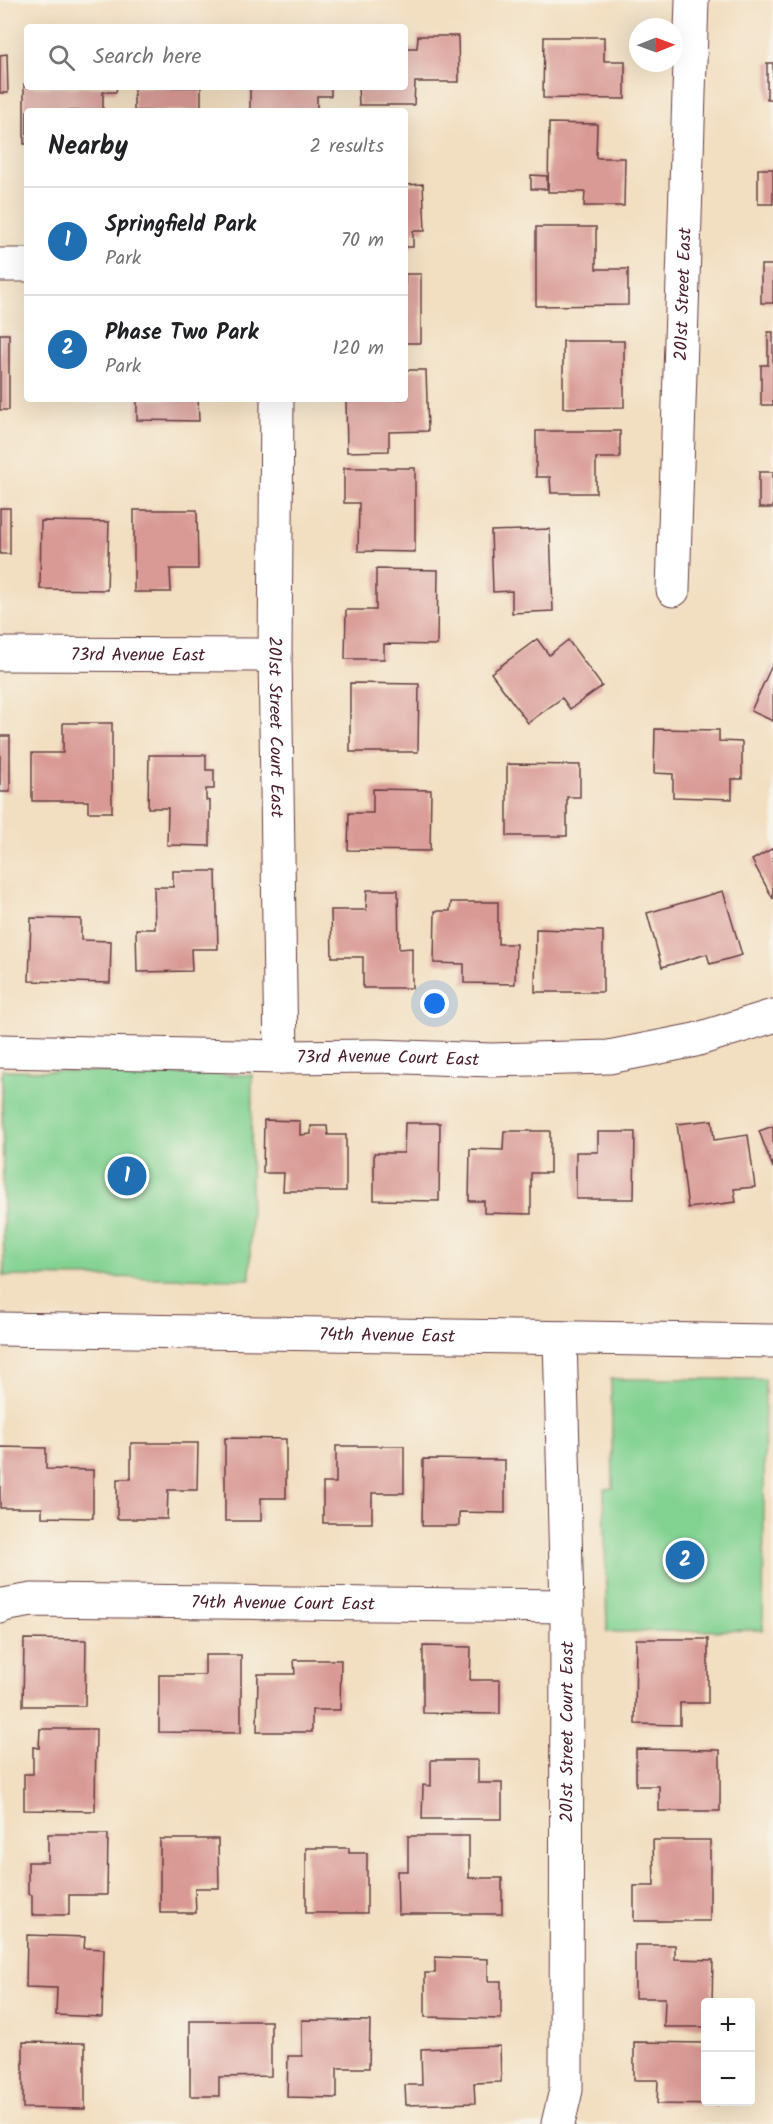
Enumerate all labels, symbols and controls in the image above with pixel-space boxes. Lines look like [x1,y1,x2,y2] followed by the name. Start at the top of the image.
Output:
[629,18,683,72] north arrow
[24,24,408,90] search box
[93,40,201,75] text: Search here
[45,41,78,74] icon: search
[48,126,128,168] text: Nearby
[309,131,384,163] text: 2 results
[105,208,256,243] text: Springfield Park
[64,225,71,257] text: 1
[341,225,384,257] text: 70 m
[667,226,701,361] street label: 201st Street East
[105,243,141,275] text: Park
[105,316,258,351] text: Phase Two Park
[62,333,73,365] text: 2
[332,333,384,365] text: 120 m
[105,351,141,383] text: Park
[259,636,290,819] street label: 201st Street Court East
[71,641,206,671] street label: 73rd Avenue East
[420,989,449,1018] your location
[297,1043,481,1076] street label: 73rd Avenue Court East
[108,1154,146,1198] pin: 1
[319,1321,456,1352] street label: 74th Avenue East
[666,1538,704,1582] pin: 2
[191,1589,376,1620] street label: 74th Avenue Court East
[554,1640,583,1823] street label: 201st Street Court East
[701,1998,755,2106] map controls
[701,1998,755,2052] button: +
[701,2052,755,2106] button: −

